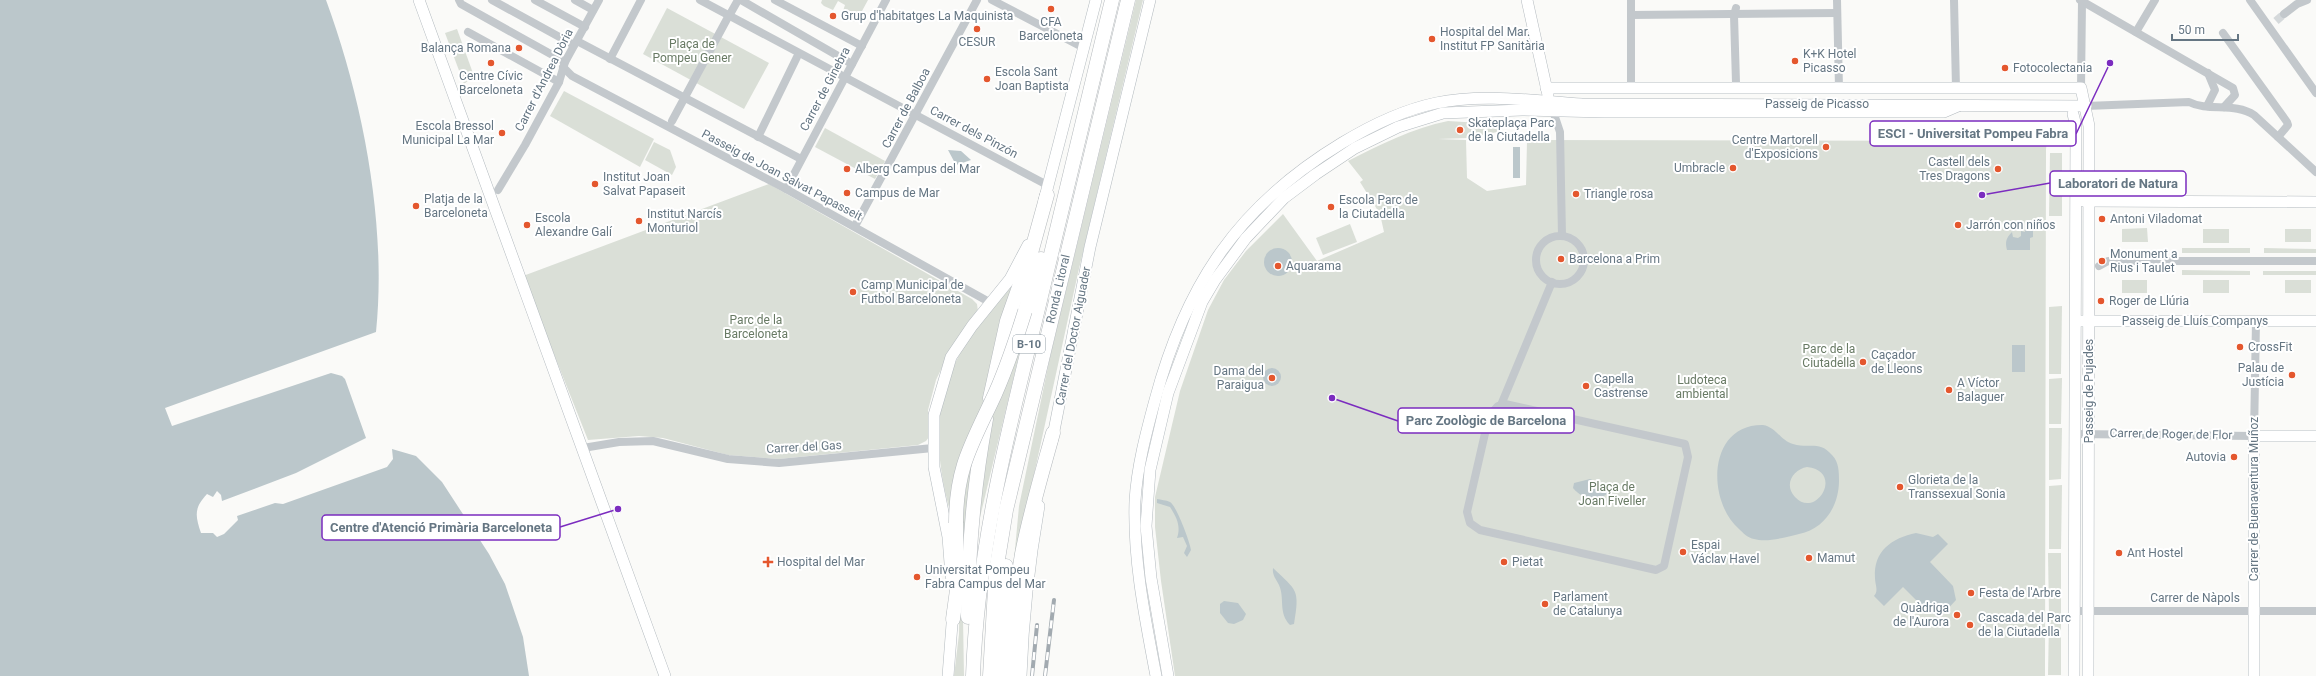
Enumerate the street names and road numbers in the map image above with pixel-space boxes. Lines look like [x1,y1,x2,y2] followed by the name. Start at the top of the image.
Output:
[512,26,576,134] street label: Carrer d'Andrea Dòria
[797,45,853,133] street label: Carrer de Ginebra
[879,65,933,151] street label: Carrer de Balboa
[1765,97,1869,111] street label: Passeig de Picasso
[928,103,1020,161] street label: Carrer dels Pinzón
[699,127,865,223] street label: Passeig de Joan Salvat Papasseit
[1043,253,1073,325] street label: Ronda Litoral
[1053,265,1093,407] street label: Carrer del Doctor Aiguader
[2122,314,2268,328] street label: Passeig de Lluís Companys
[1013,335,1045,353] road number: B-10
[2082,339,2096,443] street label: Passeig de Pujades
[2247,417,2261,581] street label: Carrer de Buenaventura Muñoz
[2109,426,2233,442] street label: Carrer de Roger de Flor
[766,438,842,456] street label: Carrer del Gas
[2150,591,2240,605] street label: Carrer de Nàpols

